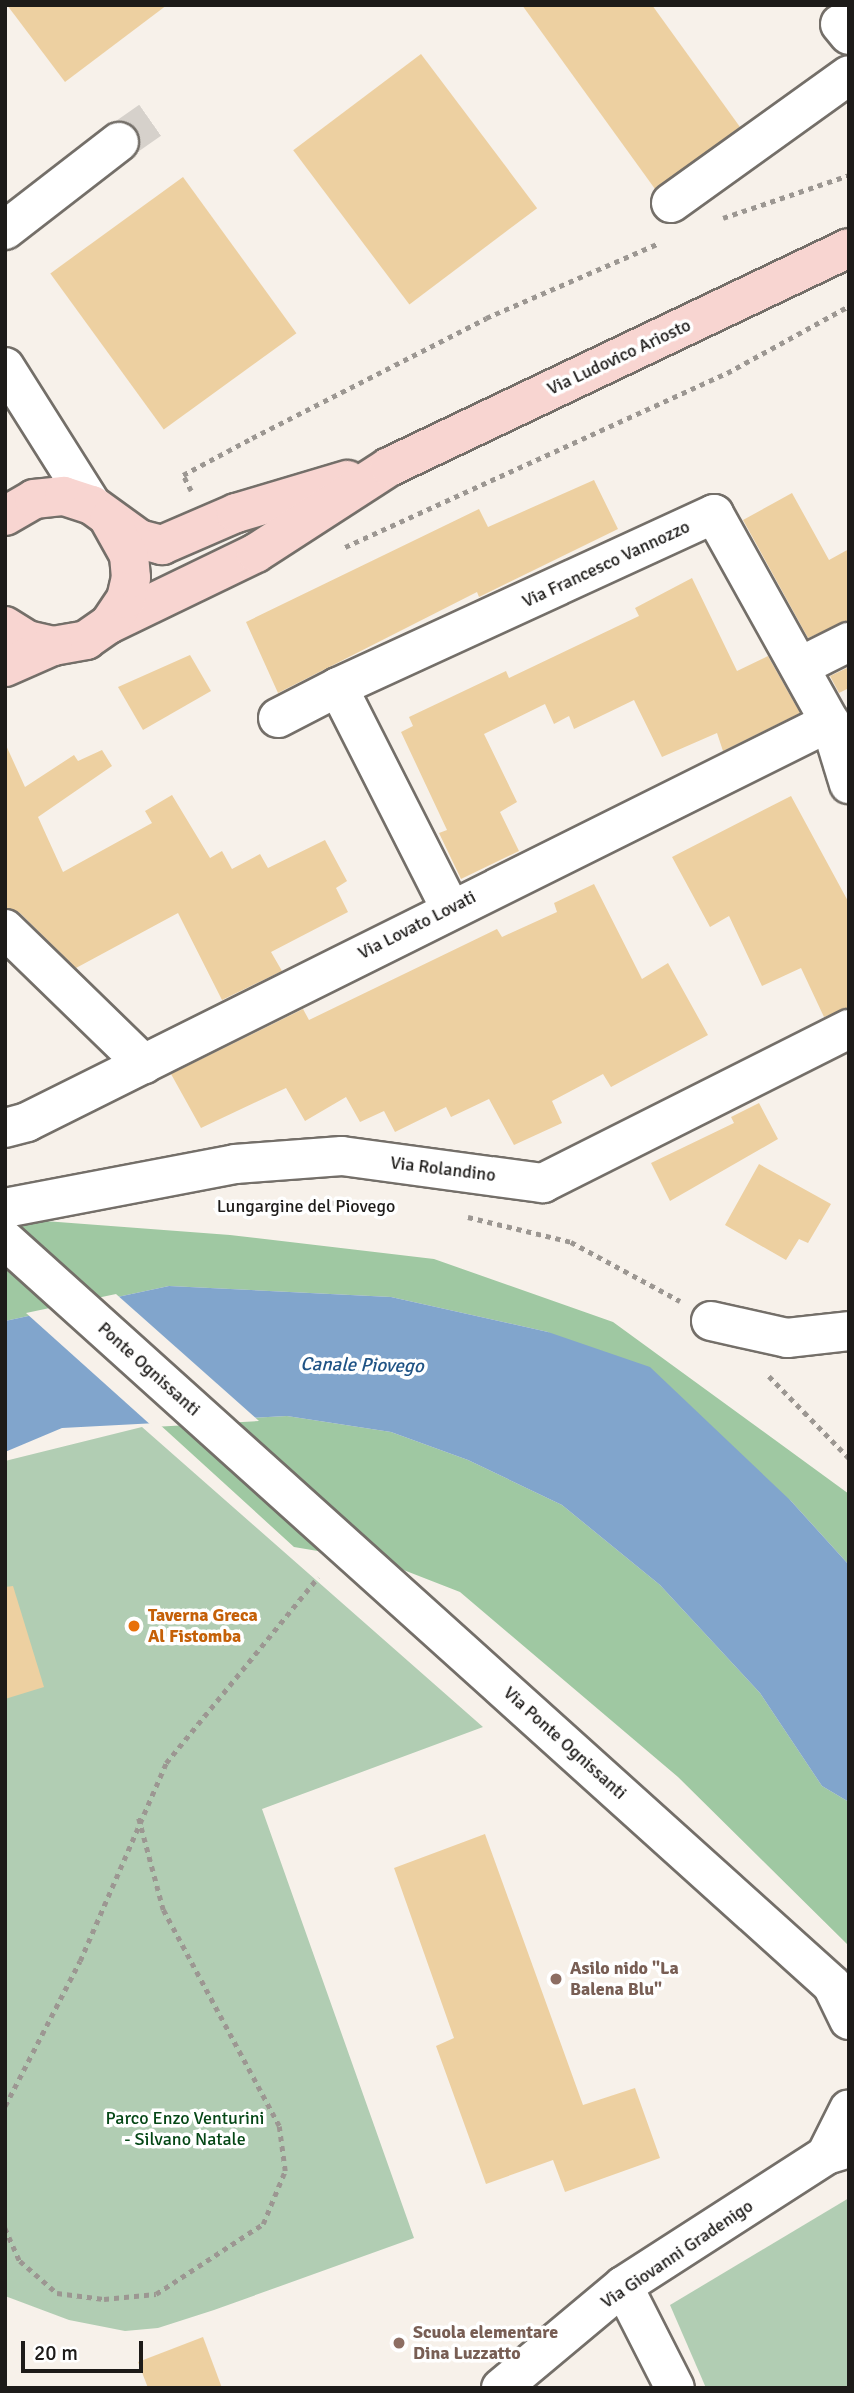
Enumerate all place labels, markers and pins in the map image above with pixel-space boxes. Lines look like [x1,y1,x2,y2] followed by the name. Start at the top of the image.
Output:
[148,1605,258,1648] place label: Taverna Greca Al Fistomba
[126,1618,142,1634] marker: Taverna Greca Al Fistomba
[570,1958,679,2000] place label: Asilo nido "La Balena Blu"
[548,1971,564,1987] marker: Asilo nido "La Balena Blu"
[413,2322,558,2364] place label: Scuola elementare Dina Luzzatto
[391,2335,407,2351] marker: Scuola elementare Dina Luzzatto

